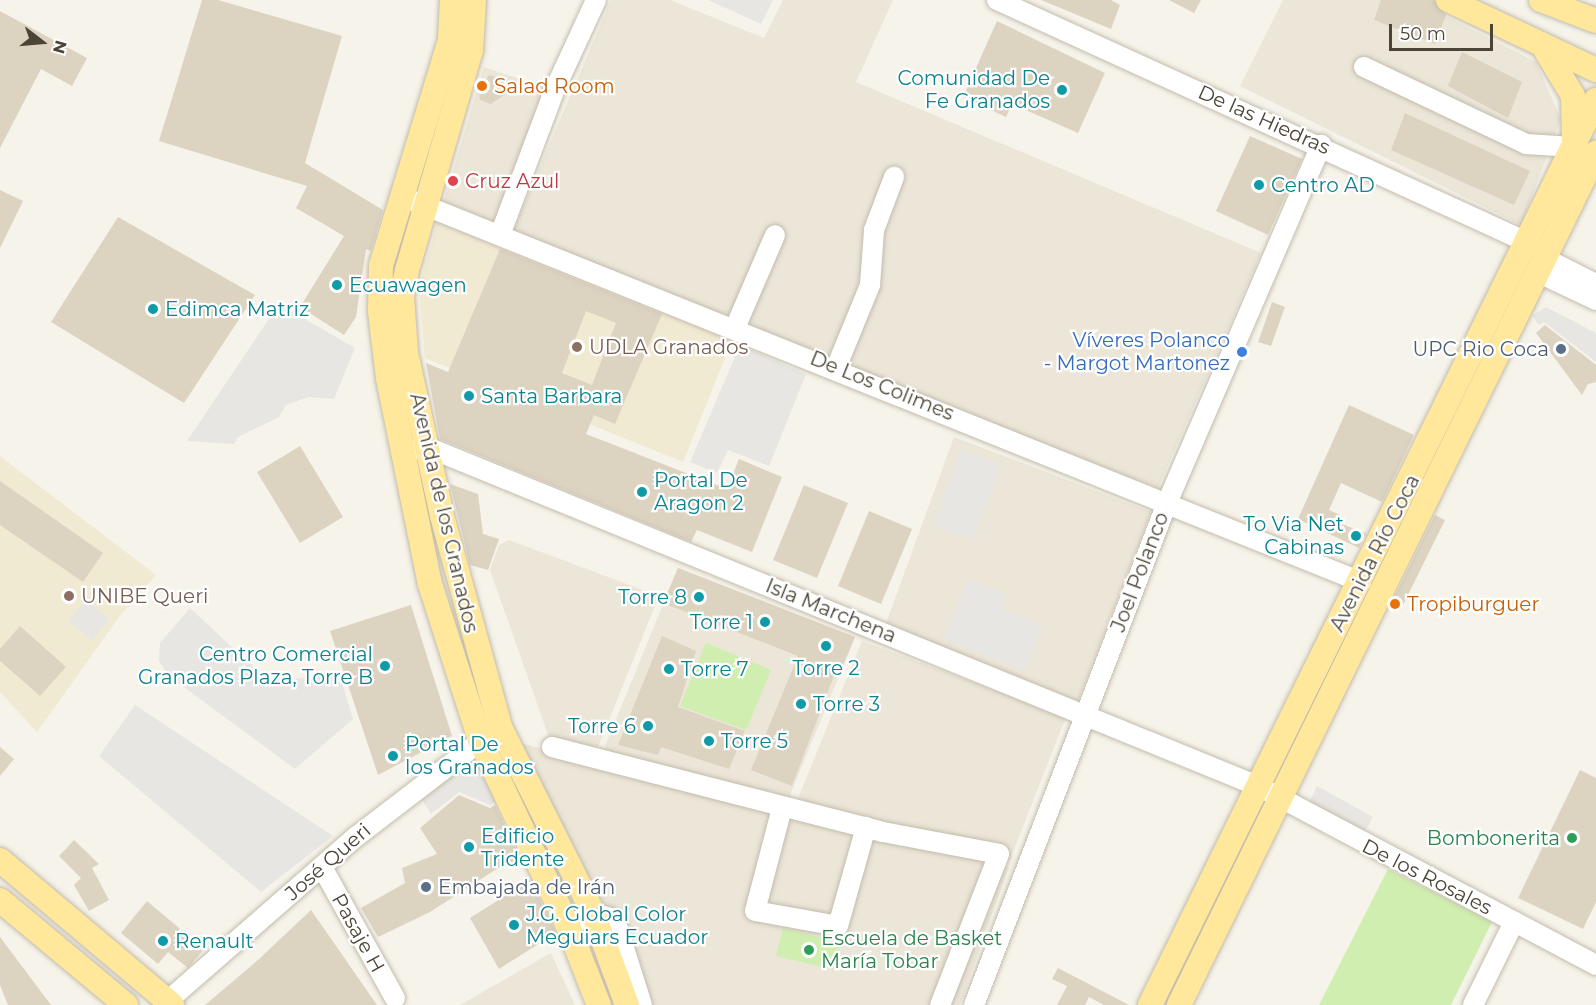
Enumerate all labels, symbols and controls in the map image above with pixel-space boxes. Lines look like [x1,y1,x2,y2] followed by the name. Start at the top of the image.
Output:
[12,12,72,72] north arrow
[1392,12,1496,50] scale bar
[1400,23,1446,45] text: 50 m
[49,38,71,56] text: N
[897,66,1050,113] place label: Comunidad De Fe Granados
[494,74,615,98] place label: Salad Room
[475,79,489,93] marker: Salad Room
[1194,80,1334,160] street label: De las Hiedras
[1055,83,1069,97] marker: Comunidad De Fe Granados
[465,169,559,193] place label: Cruz Azul
[1271,173,1375,197] place label: Centro AD
[446,174,460,188] marker: Cruz Azul
[1252,178,1266,192] marker: Centro AD
[349,273,467,297] place label: Ecuawagen
[330,278,344,292] marker: Ecuawagen
[165,297,309,321] place label: Edimca Matriz
[146,302,160,316] marker: Edimca Matriz
[1044,328,1230,375] place label: Víveres Polanco - Margot Martonez
[589,335,748,359] place label: UDLA Granados
[1412,337,1549,361] place label: UPC Rio Coca
[570,340,584,354] marker: UDLA Granados
[1554,342,1568,356] marker: UPC Rio Coca
[1235,345,1249,359] marker: Víveres Polanco - Margot Martonez
[807,346,957,426] street label: De Los Colimes
[481,384,622,408] place label: Santa Barbara
[462,389,476,403] marker: Santa Barbara
[405,391,483,635] street label: Avenida de los Granados
[654,468,748,515] place label: Portal De Aragon 2
[1325,471,1425,635] street label: Avenida Río Coca
[635,485,649,499] marker: Portal De Aragon 2
[1106,509,1174,635] street label: Joel Polanco
[1243,512,1344,559] place label: To Via Net Cabinas
[1349,529,1363,543] marker: To Via Net Cabinas
[762,574,900,648] street label: Isla Marchena
[81,584,208,608] place label: UNIBE Queri
[618,585,687,609] place label: Torre 8
[62,589,76,603] marker: UNIBE Queri
[692,590,706,604] marker: Torre 8
[1407,592,1539,616] place label: Tropiburguer
[1388,597,1402,611] marker: Tropiburguer
[690,610,753,634] place label: Torre 1
[758,615,772,629] marker: Torre 1
[819,639,833,653] marker: Torre 2
[138,642,373,689] place label: Centro Comercial Granados Plaza, Torre B
[792,656,860,680] place label: Torre 2
[681,657,749,681] place label: Torre 7
[378,659,392,673] marker: Centro Comercial Granados Plaza, Torre B
[662,662,676,676] marker: Torre 7
[813,692,880,716] place label: Torre 3
[794,697,808,711] marker: Torre 3
[568,714,636,738] place label: Torre 6
[641,719,655,733] marker: Torre 6
[721,729,788,753] place label: Torre 5
[405,732,534,779] place label: Portal De los Granados
[702,734,716,748] marker: Torre 5
[386,749,400,763] marker: Portal De los Granados
[280,818,376,906] street label: José Queri
[481,824,564,871] place label: Edificio Tridente
[1427,826,1560,850] place label: Bombonerita
[1565,831,1579,845] marker: Bombonerita
[1358,834,1496,920] street label: De los Rosales
[462,840,476,854] marker: Edificio Tridente
[438,875,615,899] place label: Embajada de Irán
[419,880,433,894] marker: Embajada de Irán
[327,889,389,977] street label: Pasaje H
[526,902,708,949] place label: J.G. Global Color Meguiars Ecuador
[507,918,521,932] marker: J.G. Global Color Meguiars Ecuador
[821,927,1002,974] place label: Escuela de Basket María Tobar
[175,929,254,953] place label: Renault
[156,934,170,948] marker: Renault
[802,943,816,957] marker: Escuela de Basket María Tobar

